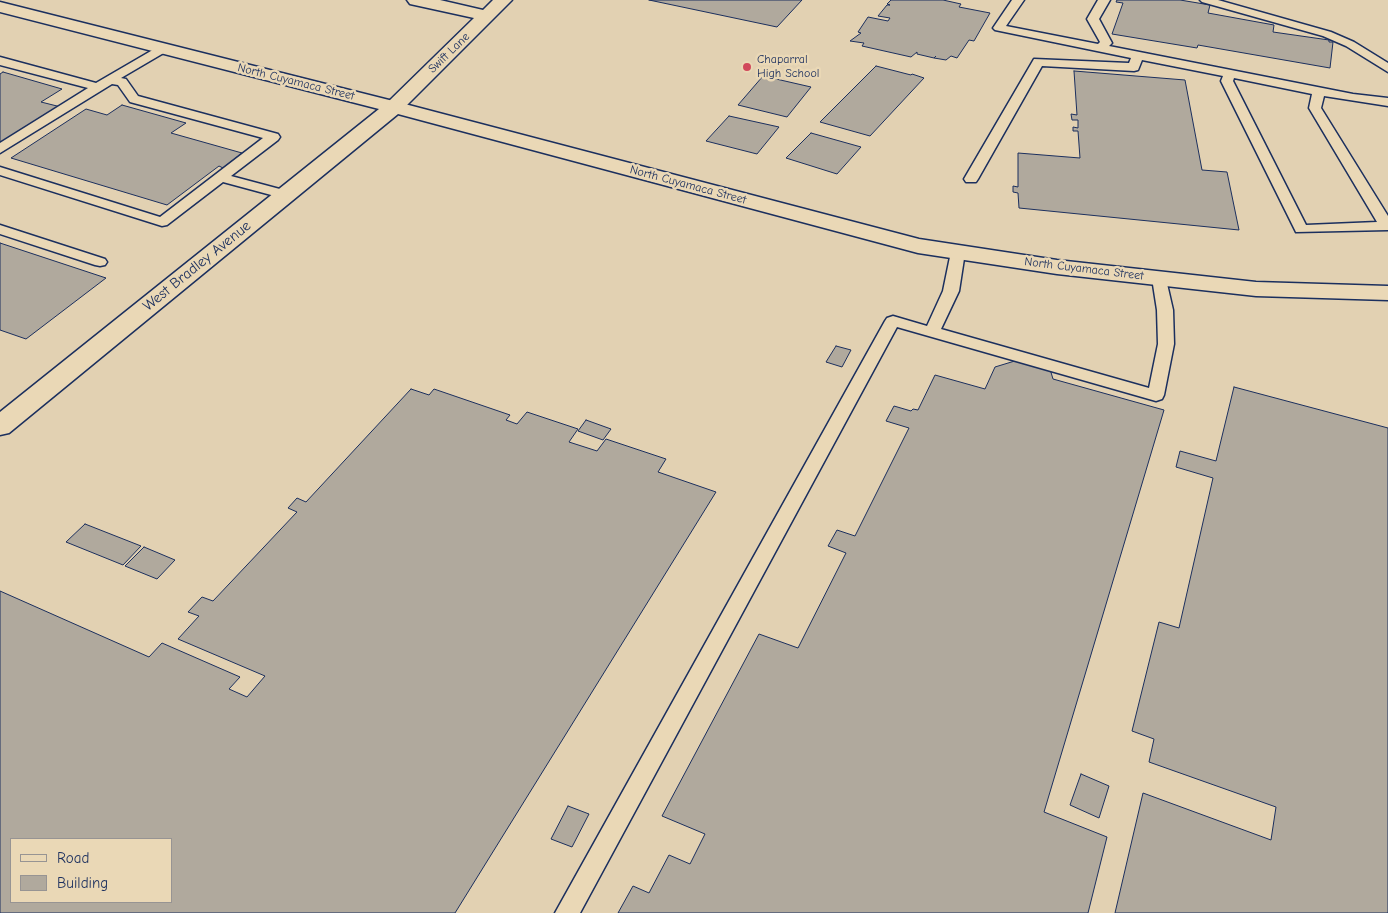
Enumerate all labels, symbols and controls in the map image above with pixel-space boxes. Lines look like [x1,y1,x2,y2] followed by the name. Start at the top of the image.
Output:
[425,30,473,76] street label: Swift Lane
[757,53,819,81] place label: Chaparral High School
[236,61,356,103] street label: North Cuyamaca Street
[741,61,753,73] marker: Chaparral High School
[628,163,748,207] street label: North Cuyamaca Street
[139,217,255,315] street label: West Bradley Avenue
[1024,255,1144,283] street label: North Cuyamaca Street
[10,838,172,903] legend
[57,849,89,867] text: Road
[57,874,108,892] text: Building

